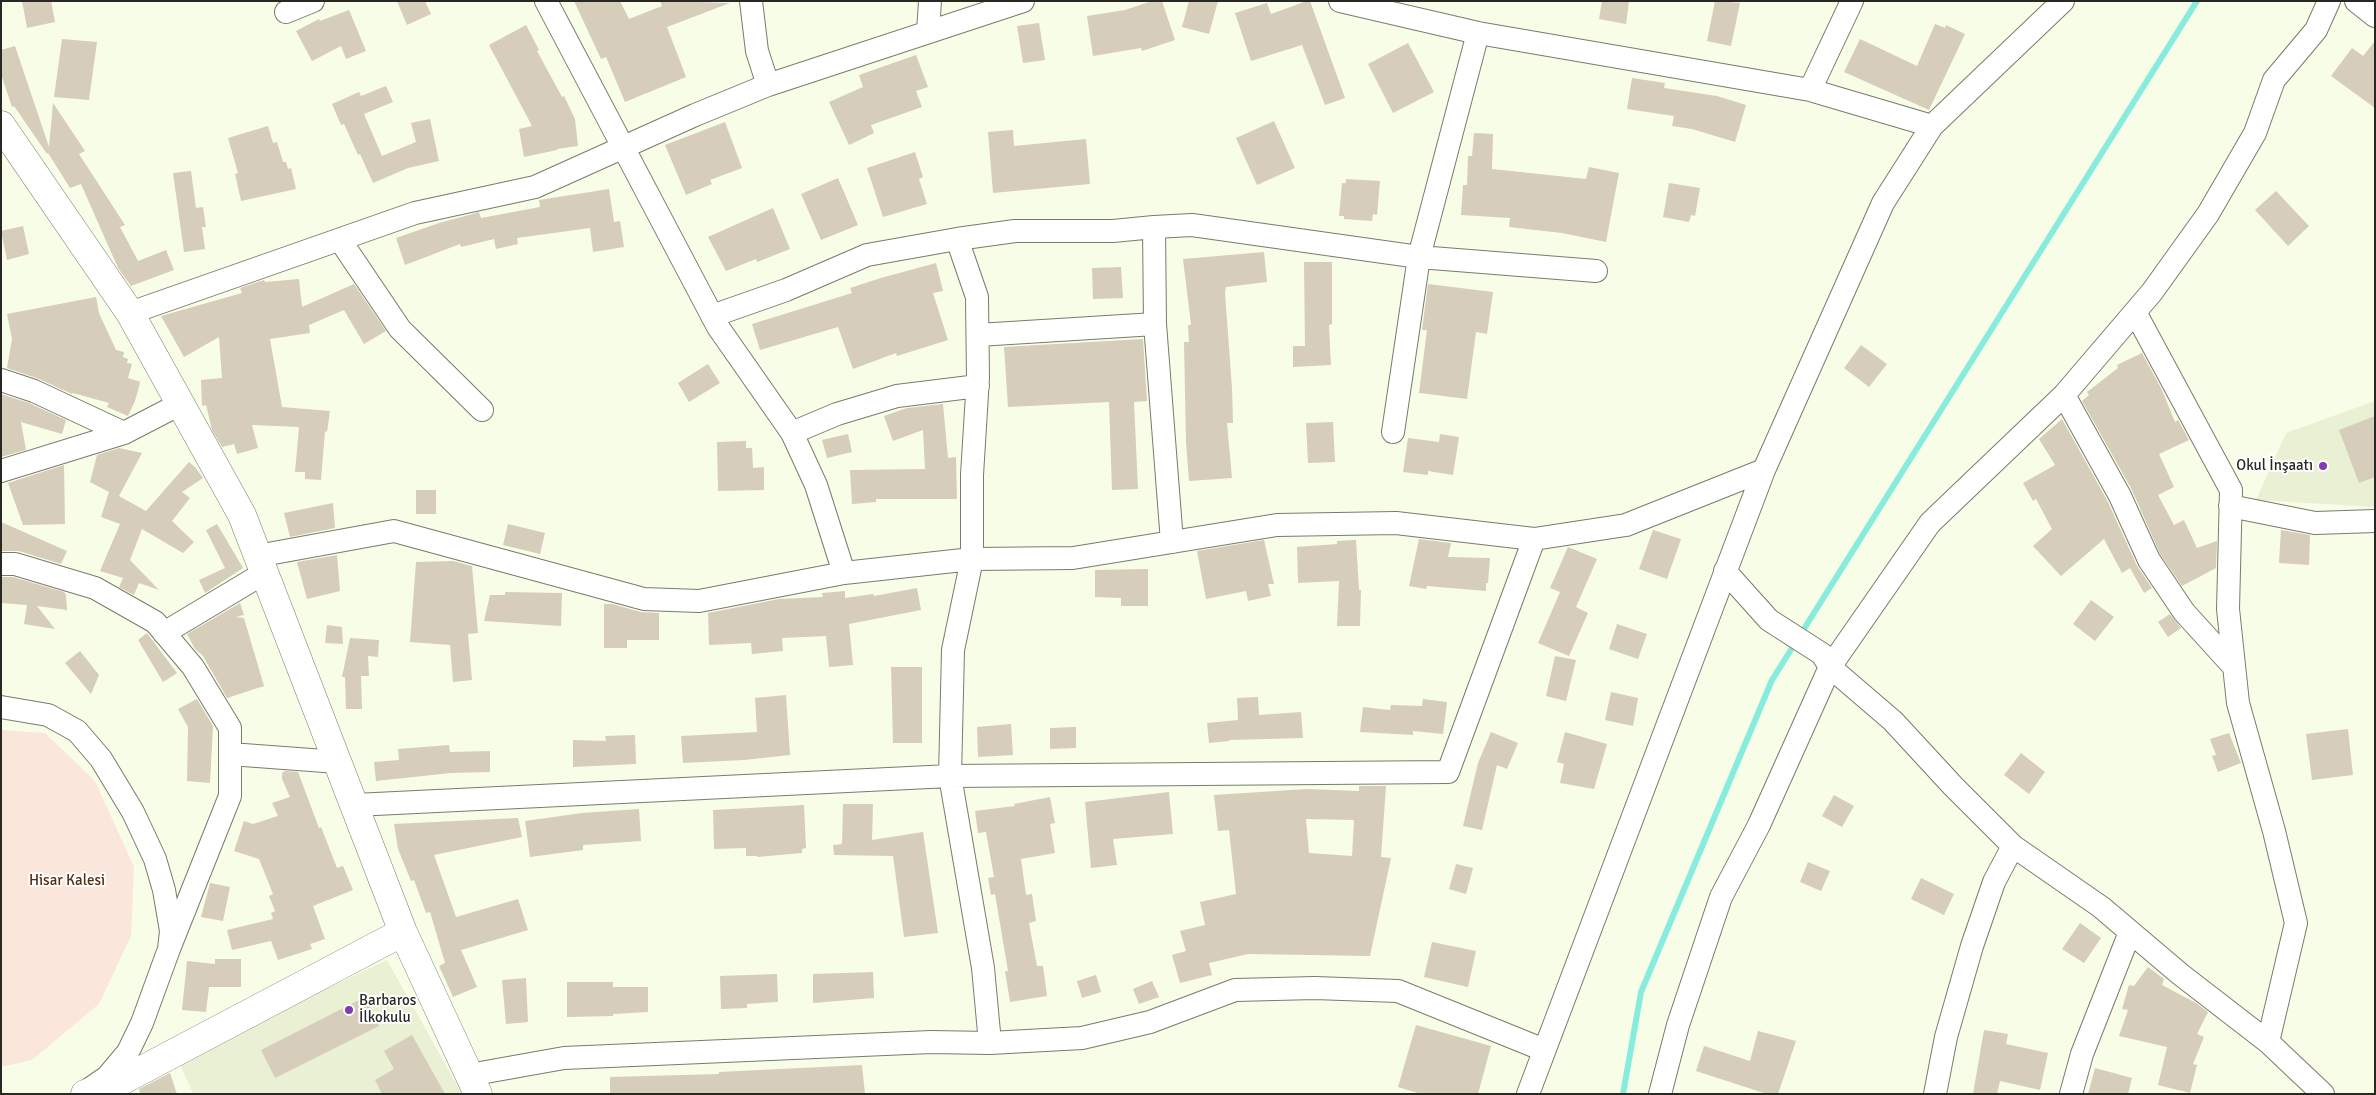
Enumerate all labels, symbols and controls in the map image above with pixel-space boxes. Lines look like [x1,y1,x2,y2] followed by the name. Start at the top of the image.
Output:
[2236,457,2313,475] place label: Okul İnşaatı
[2317,460,2329,472] marker: Okul İnşaatı
[29,872,105,890] park label: Hisar Kalesi
[359,992,416,1027] place label: Barbaros İlkokulu
[343,1004,355,1016] marker: Barbaros İlkokulu

